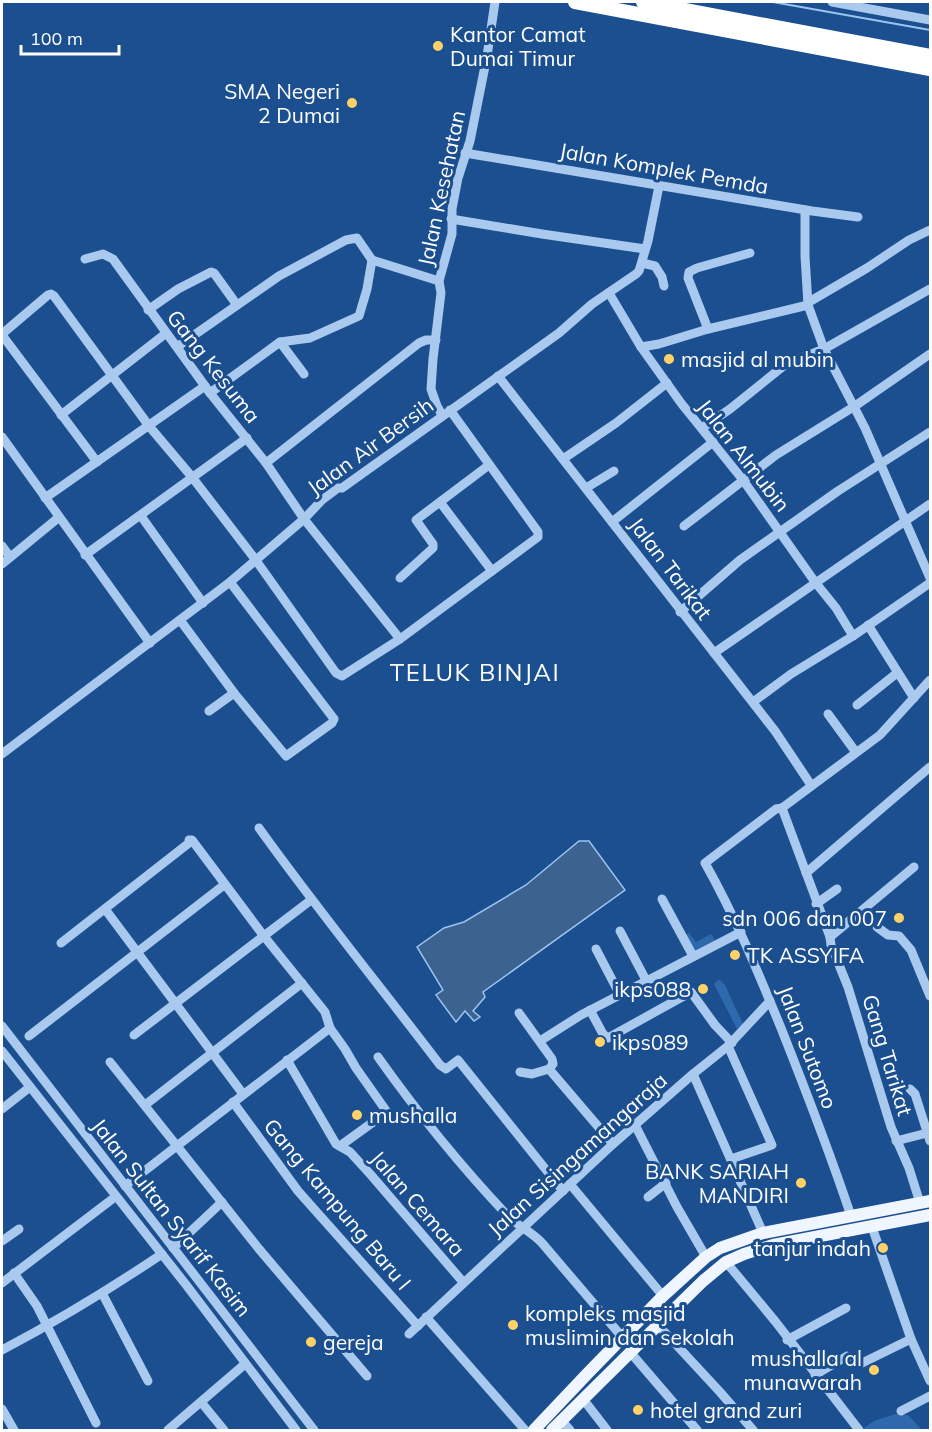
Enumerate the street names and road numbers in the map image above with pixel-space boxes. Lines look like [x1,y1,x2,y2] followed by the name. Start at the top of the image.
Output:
[412,108,470,268] street label: Jalan Kesehatan
[557,137,771,199] street label: Jalan Komplek Pemda
[162,304,266,428] street label: Gang Kesuma
[302,392,438,500] street label: Jalan Air Bersih
[692,393,796,517] street label: Jalan Almubin
[624,512,718,624] street label: Jalan Tarikat
[773,982,843,1112] street label: Jalan Sutomo
[857,991,919,1119] street label: Gang Tarikat
[482,1067,672,1241] street label: Jalan Sisingamangaraja
[87,1113,257,1321] street label: Jalan Sultan Syarif Kasim
[259,1113,417,1295] street label: Gang Kampung Baru I
[365,1145,471,1261] street label: Jalan Cemara

